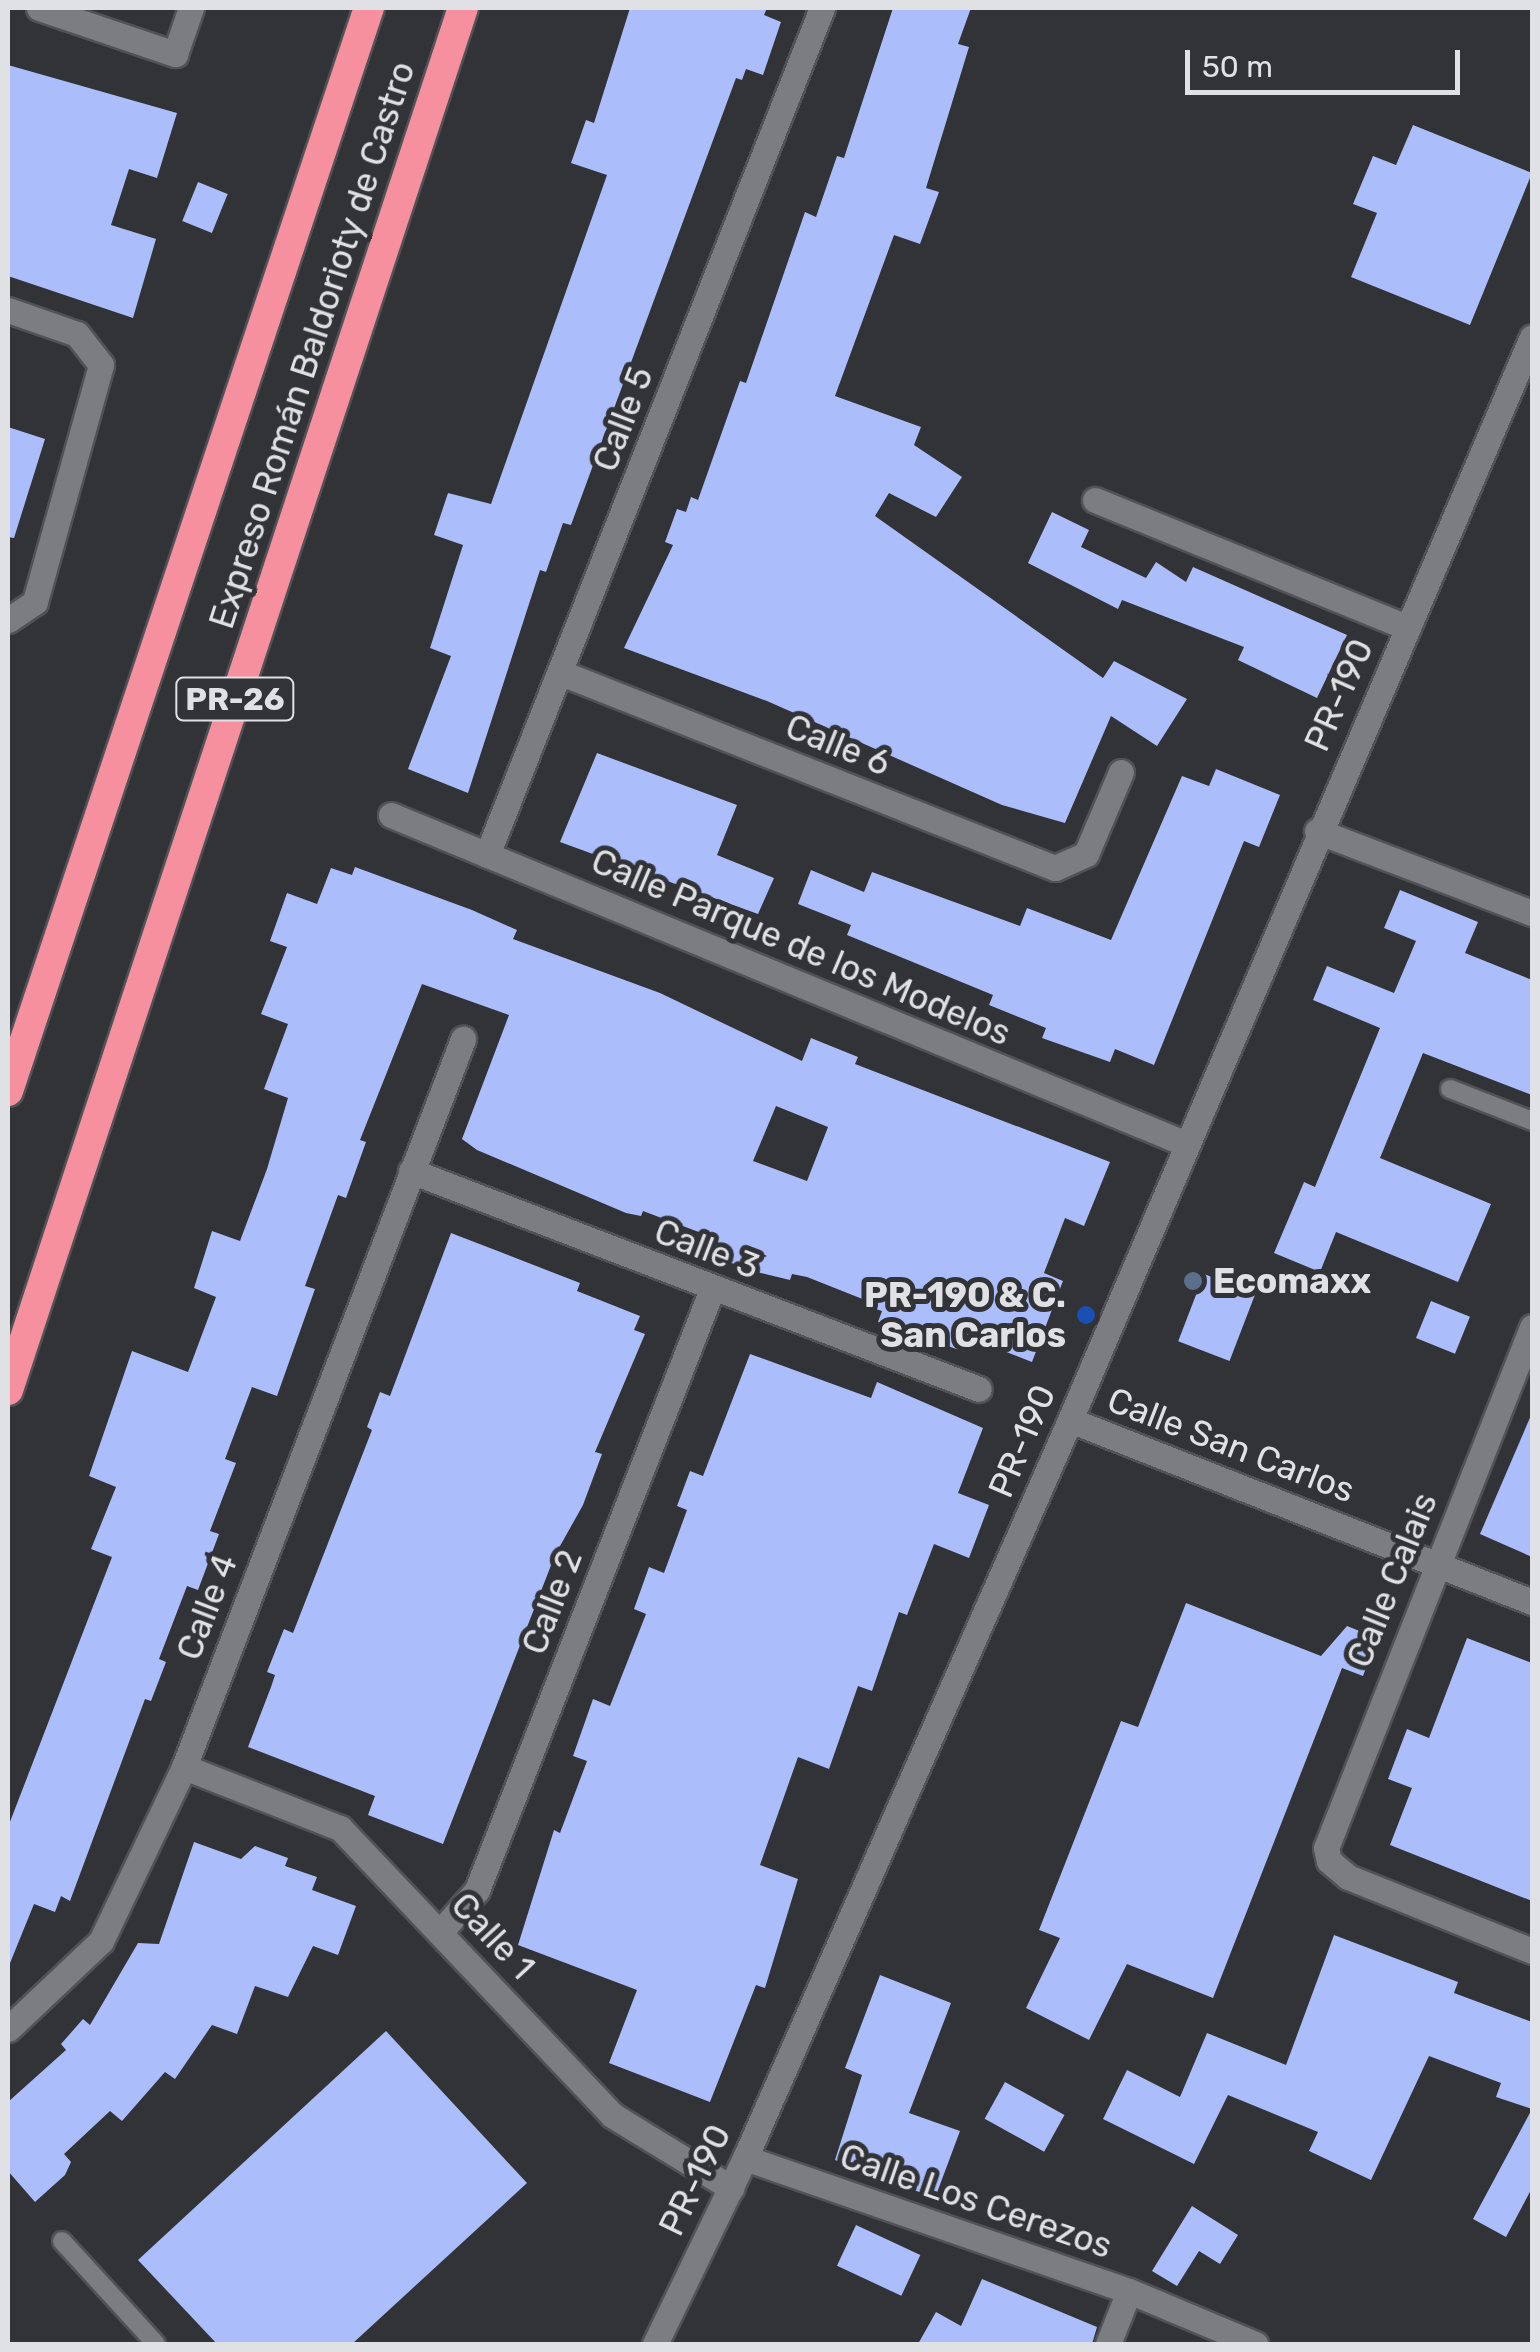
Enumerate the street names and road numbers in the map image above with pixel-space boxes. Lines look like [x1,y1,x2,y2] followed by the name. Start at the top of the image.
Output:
[200,56,424,634] street label: Expreso Román Baldorioty de Castro
[584,361,662,477] street label: Calle 5
[1296,632,1382,758] street label: PR-190
[175,672,295,726] road number: PR-26
[780,705,896,785] street label: Calle 6
[585,840,1017,1054] street label: Calle Parque de los Modelos
[649,1210,765,1288] street label: Calle 3
[980,1378,1064,1504] street label: PR-190
[1102,1379,1360,1511] street label: Calle San Carlos
[1338,1487,1446,1673] street label: Calle Calais
[513,1544,591,1660] street label: Calle 2
[168,1548,246,1666] street label: Calle 4
[443,1884,543,1988] street label: Calle 1
[650,2118,740,2242] street label: PR-190
[835,2135,1117,2267] street label: Calle Los Cerezos

